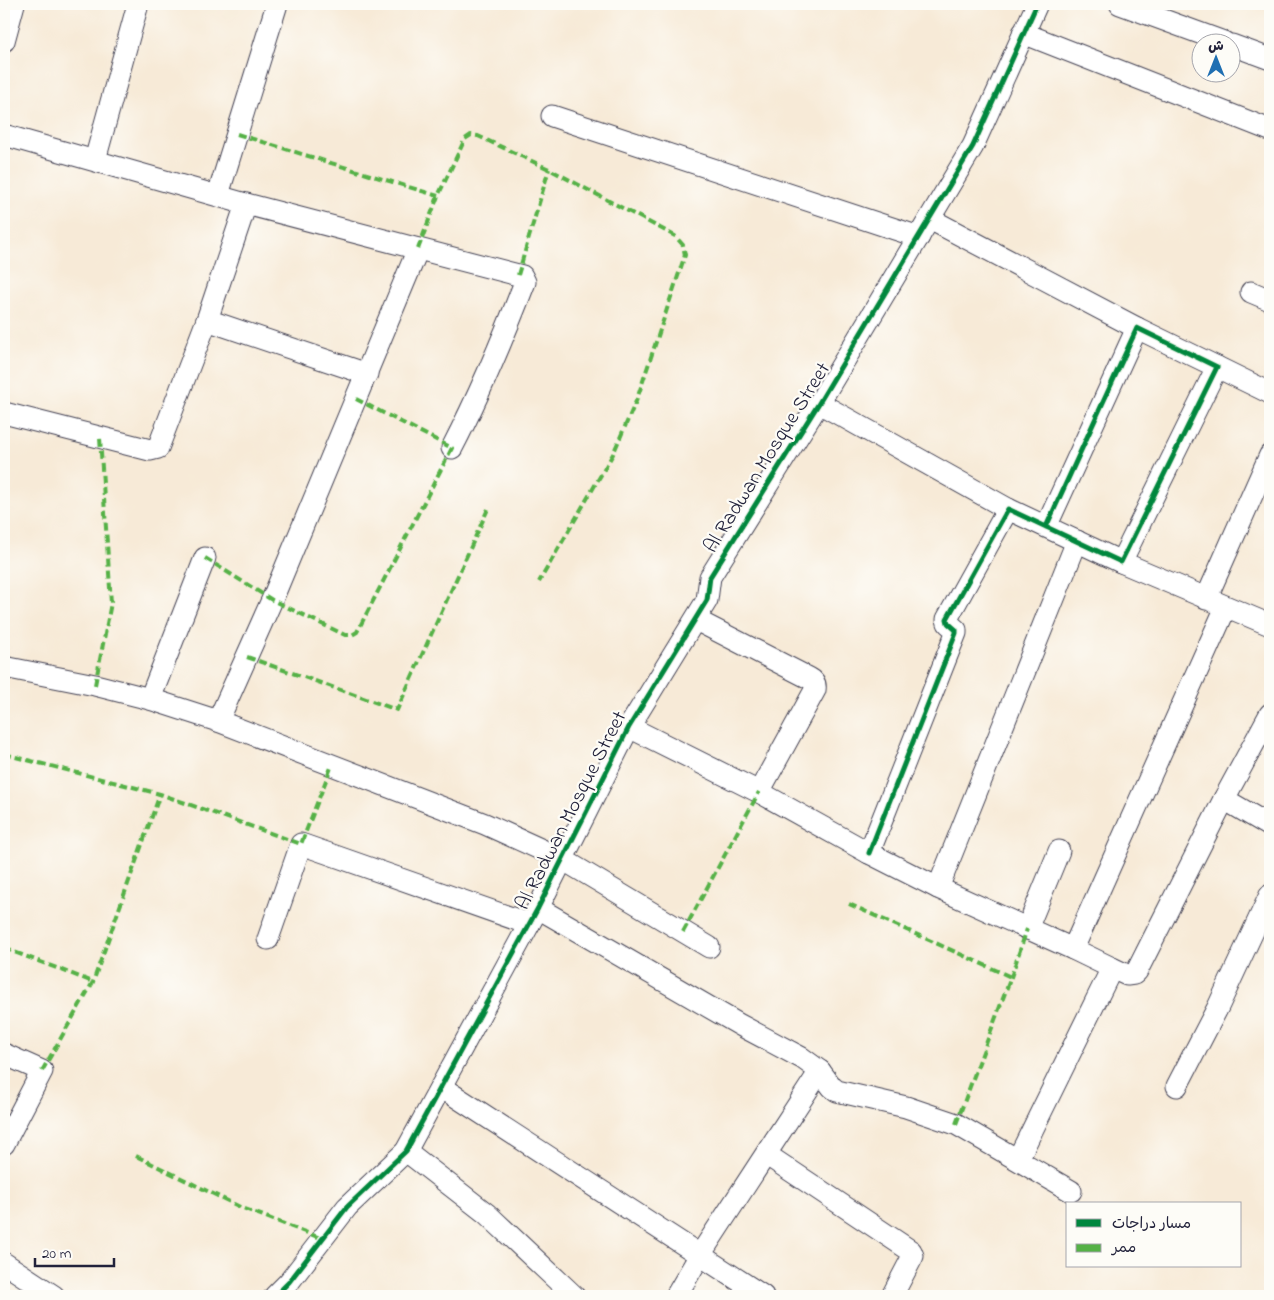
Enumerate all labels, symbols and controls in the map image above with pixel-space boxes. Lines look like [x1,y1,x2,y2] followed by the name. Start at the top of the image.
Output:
[1192,32,1242,82] north arrow
[1208,36,1224,57] text: ش
[697,357,839,559] street label: Al Radwan Mosque Street
[509,706,635,916] street label: Al Radwan Mosque Street
[1066,1202,1242,1268] legend
[1112,1213,1191,1235] text: مسار دراجات
[35,1235,114,1267] scale bar
[1110,1237,1136,1259] text: ممر
[42,1243,72,1265] text: 20 m

